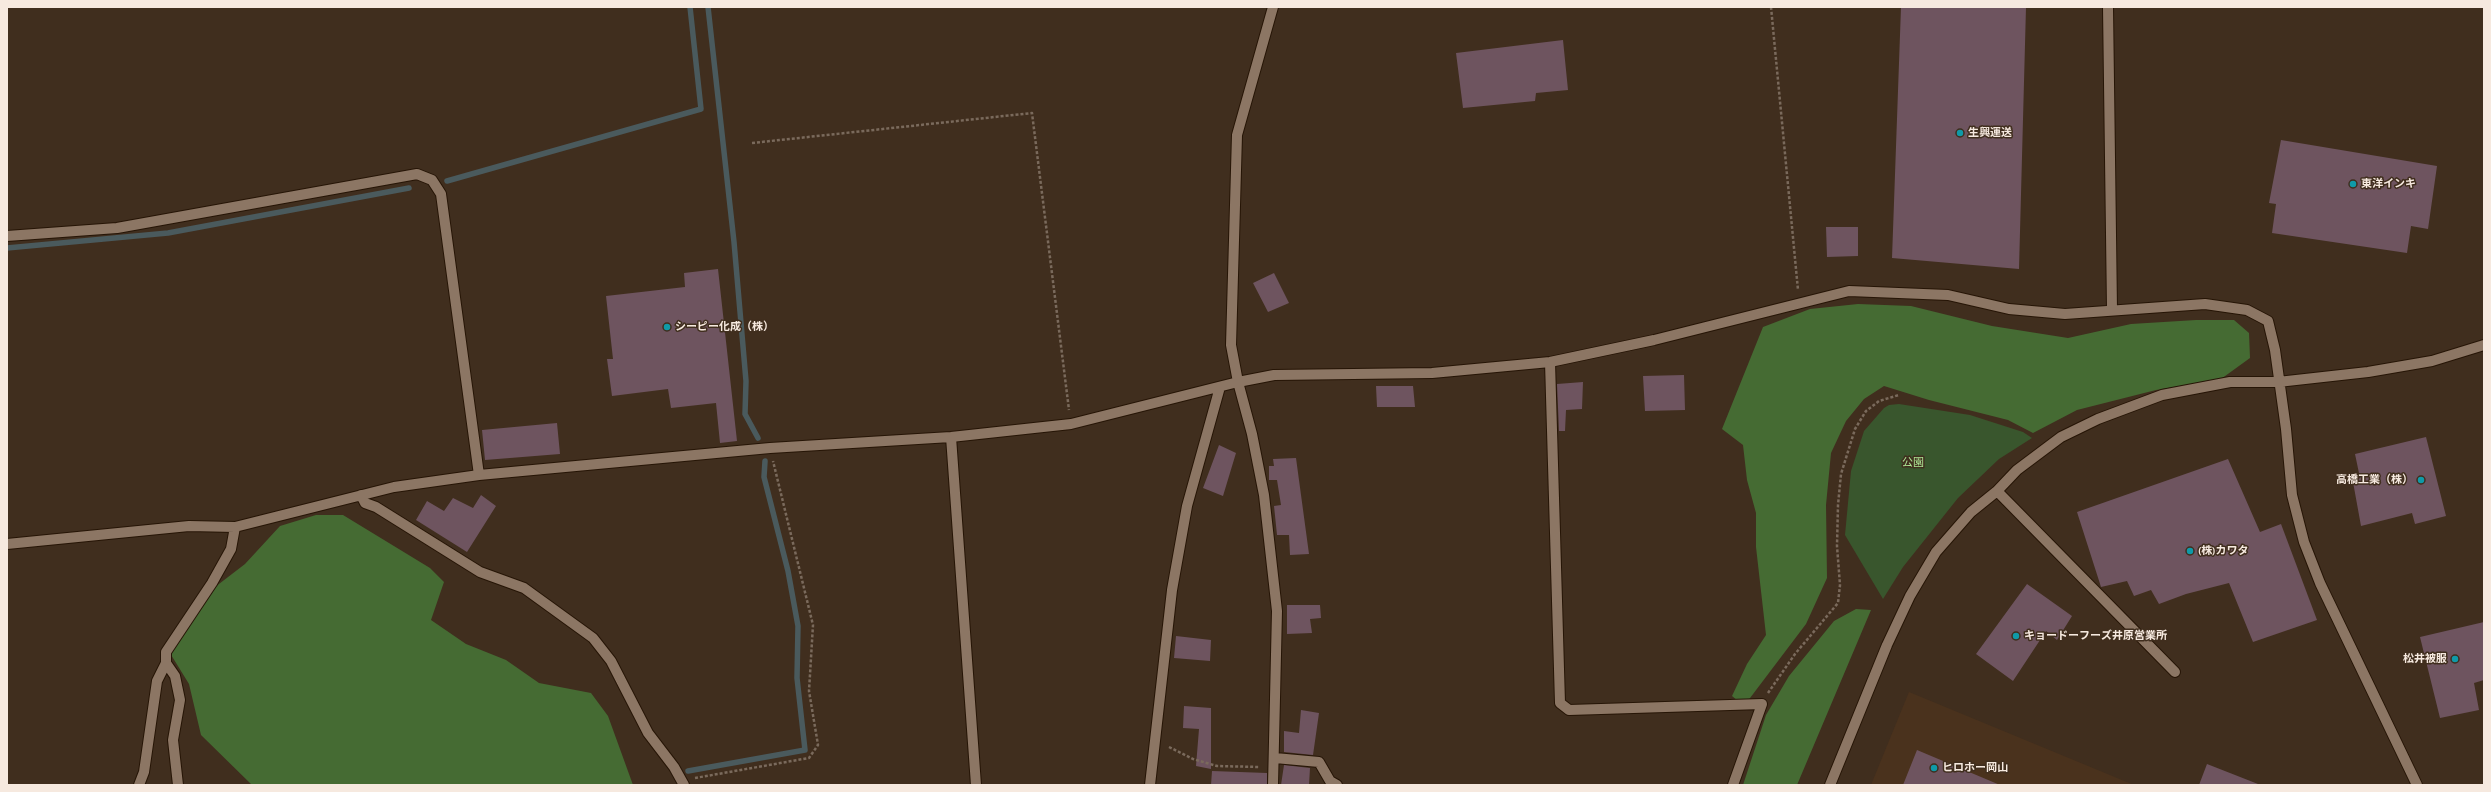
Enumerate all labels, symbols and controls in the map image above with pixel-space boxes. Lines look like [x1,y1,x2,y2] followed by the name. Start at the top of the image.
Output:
[1968,126,2012,140] place label: 生興運送
[1955,128,1965,138] marker: 生興運送
[2361,177,2416,191] place label: 東洋インキ
[2348,179,2358,189] marker: 東洋インキ
[675,320,774,334] place label: シーピー化成（株）
[662,322,672,332] marker: シーピー化成（株）
[1902,456,1924,470] park label: 公園
[2336,473,2413,487] place label: 高橋工業（株）
[2416,475,2426,485] marker: 高橋工業（株）
[2198,544,2249,558] place label: (株)カワタ
[2185,546,2195,556] marker: (株)カワタ
[2024,629,2167,643] place label: キョードーフーズ井原営業所
[2011,631,2021,641] marker: キョードーフーズ井原営業所
[2403,652,2447,666] place label: 松井被服
[2450,654,2460,664] marker: 松井被服
[1942,761,2008,775] place label: ヒロホー岡山
[1929,763,1939,773] marker: ヒロホー岡山

